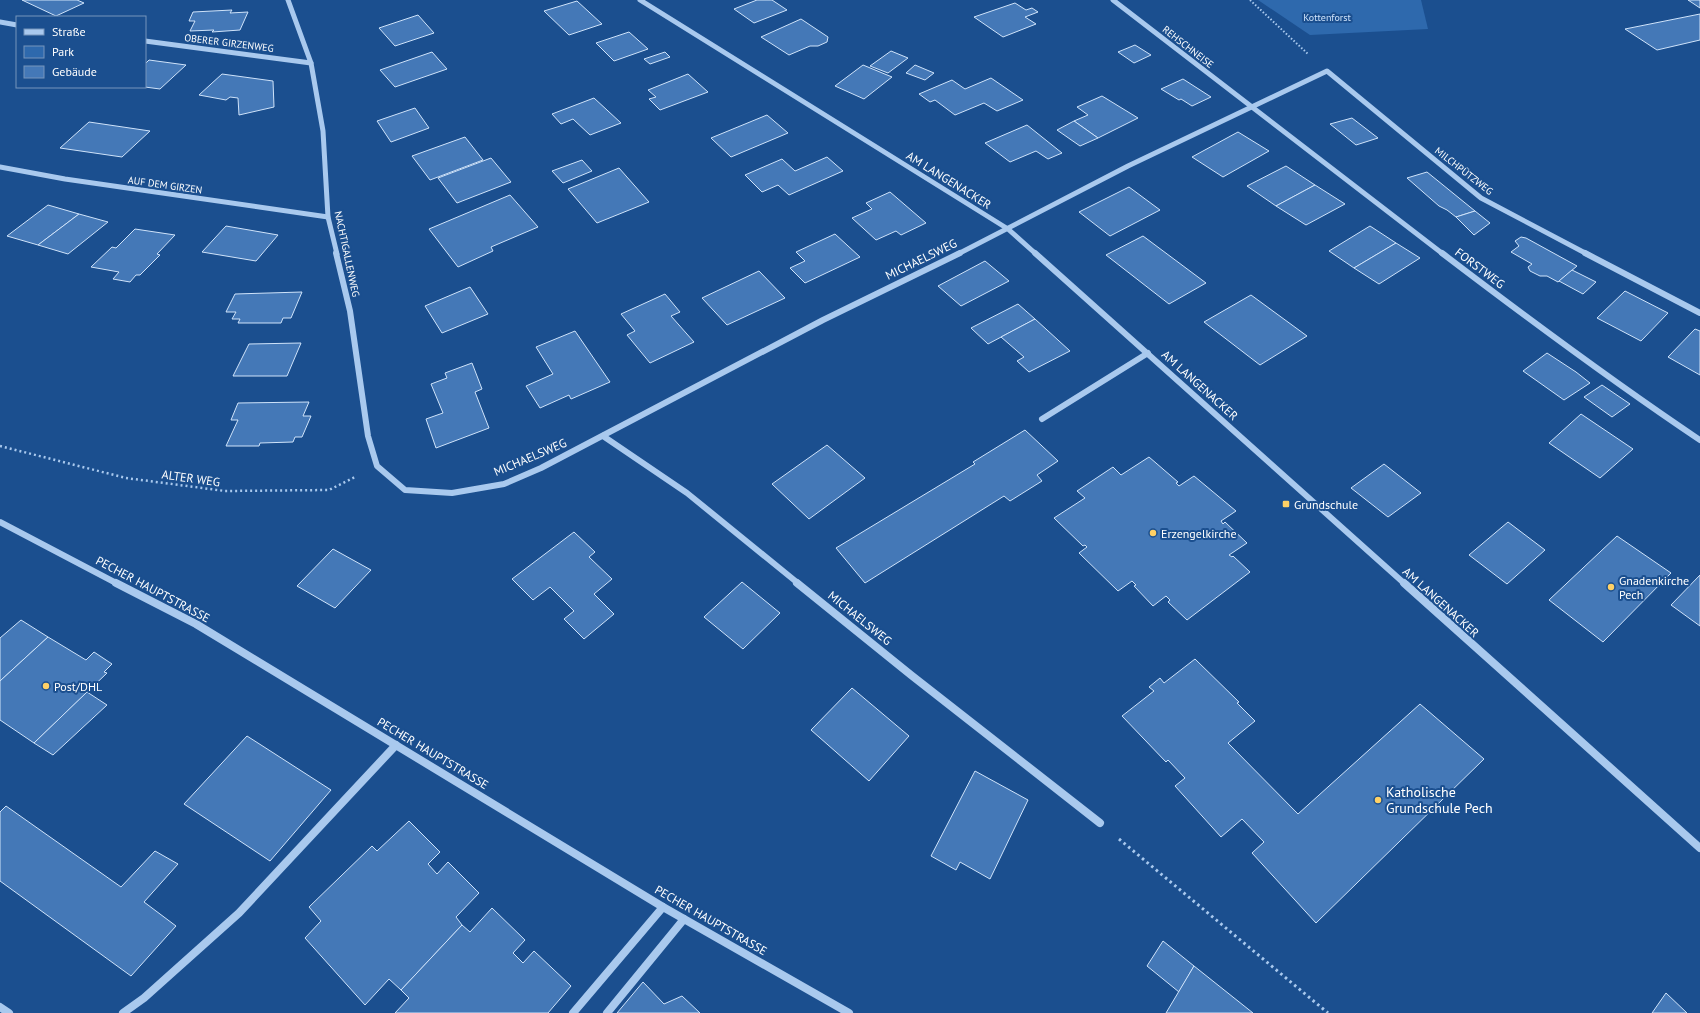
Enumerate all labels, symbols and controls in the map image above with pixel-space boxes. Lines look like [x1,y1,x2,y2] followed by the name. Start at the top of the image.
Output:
[1303,11,1351,24] park label: Kottenforst
[16,16,146,88] legend
[1160,23,1216,71] street label: REHSCHNEISE
[52,24,86,39] text: Straße
[184,31,274,55] street label: OBERER GIRZENWEG
[52,44,74,59] text: Park
[52,64,97,79] text: Gebäude
[1432,144,1496,198] street label: MILCHPÜTZWEG
[904,148,994,212] street label: AM LANGENACKER
[127,173,203,197] street label: AUF DEM GIRZEN
[332,210,362,298] street label: NACHTIGALLENWEG
[883,235,959,283] street label: MICHAELSWEG
[1452,244,1508,292] street label: FORSTWEG
[1159,347,1241,423] street label: AM LANGENACKER
[491,435,569,479] street label: MICHAELSWEG
[161,466,221,490] street label: ALTER WEG
[1294,497,1358,512] place label: Grundschule
[1281,499,1291,509] marker: Grundschule
[1161,526,1237,541] place label: Erzengelkirche
[1148,528,1158,538] marker: Erzengelkirche
[93,553,213,625] street label: PECHER HAUPTSTRASSE
[1400,564,1482,640] street label: AM LANGENACKER
[1619,573,1689,602] place label: Gnadenkirche Pech
[1606,582,1616,592] marker: Gnadenkirche Pech
[825,588,895,648] street label: MICHAELSWEG
[54,679,102,694] place label: Post/DHL
[41,681,51,691] marker: Post/DHL
[375,714,491,792] street label: PECHER HAUPTSTRASSE
[1386,783,1493,817] place label: Katholische Grundschule Pech
[1373,795,1383,805] marker: Katholische Grundschule Pech
[652,882,770,958] street label: PECHER HAUPTSTRASSE

